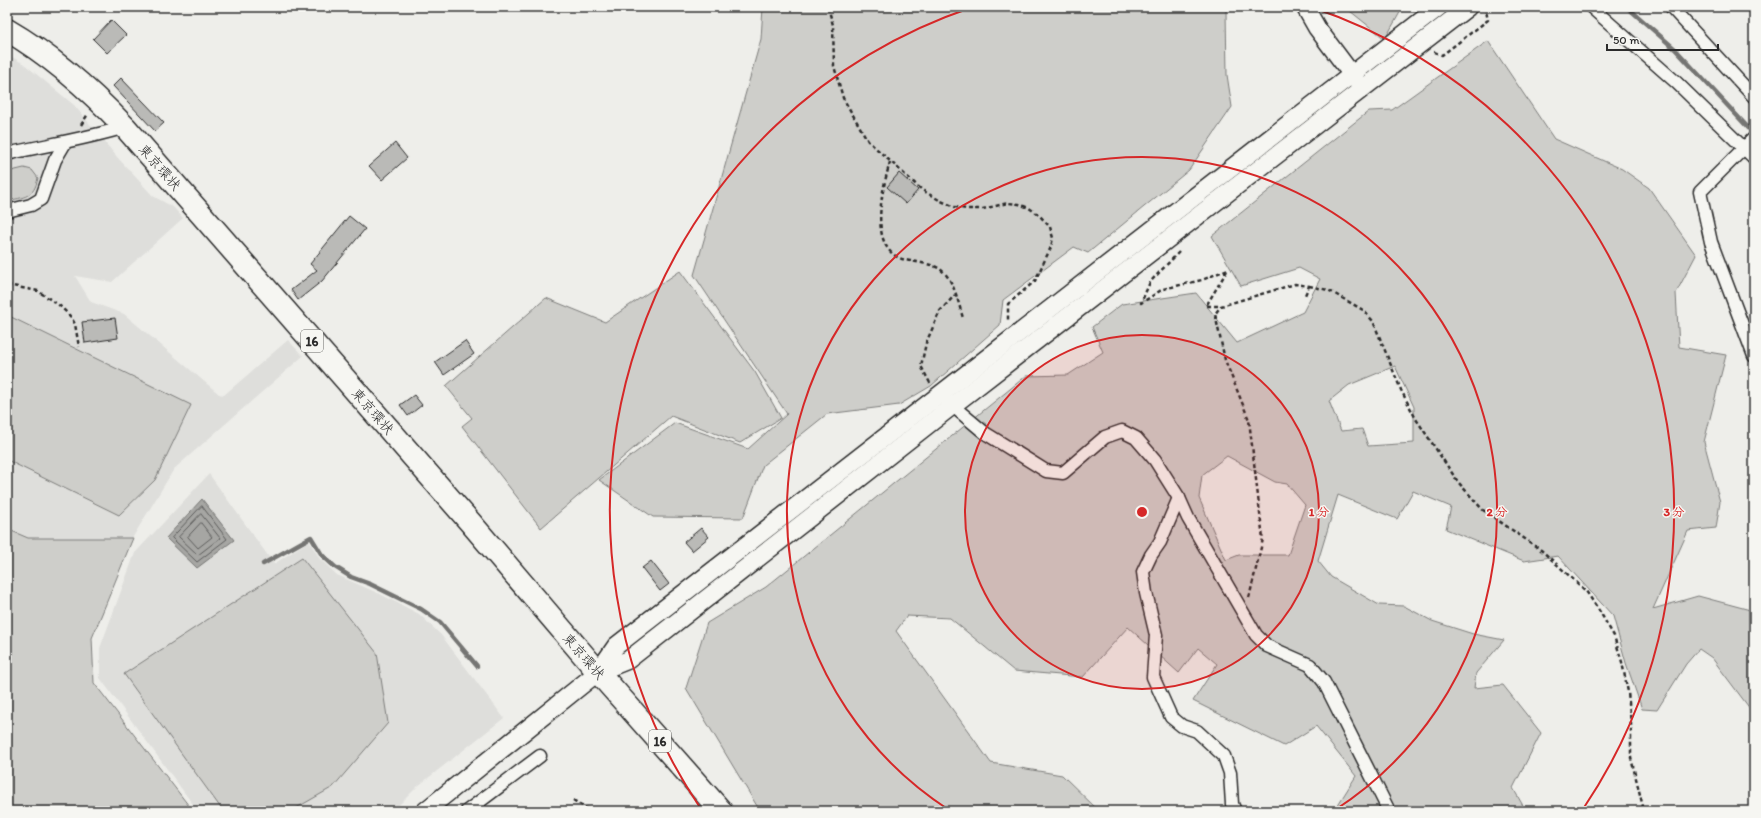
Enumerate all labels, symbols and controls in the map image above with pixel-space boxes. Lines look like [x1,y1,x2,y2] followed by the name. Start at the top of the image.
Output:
[1607,26,1718,52] scale bar
[1613,33,1639,47] text: 50 m
[135,141,184,194] street label: 東京環状
[301,330,323,352] road number: 16
[348,385,397,438] street label: 東京環状
[1135,505,1149,519] centre of rings
[1309,505,1329,519] text: 1 分
[1486,505,1508,519] text: 2 分
[1663,505,1685,519] text: 3 分
[559,630,608,683] street label: 東京環状
[649,730,671,752] road number: 16

